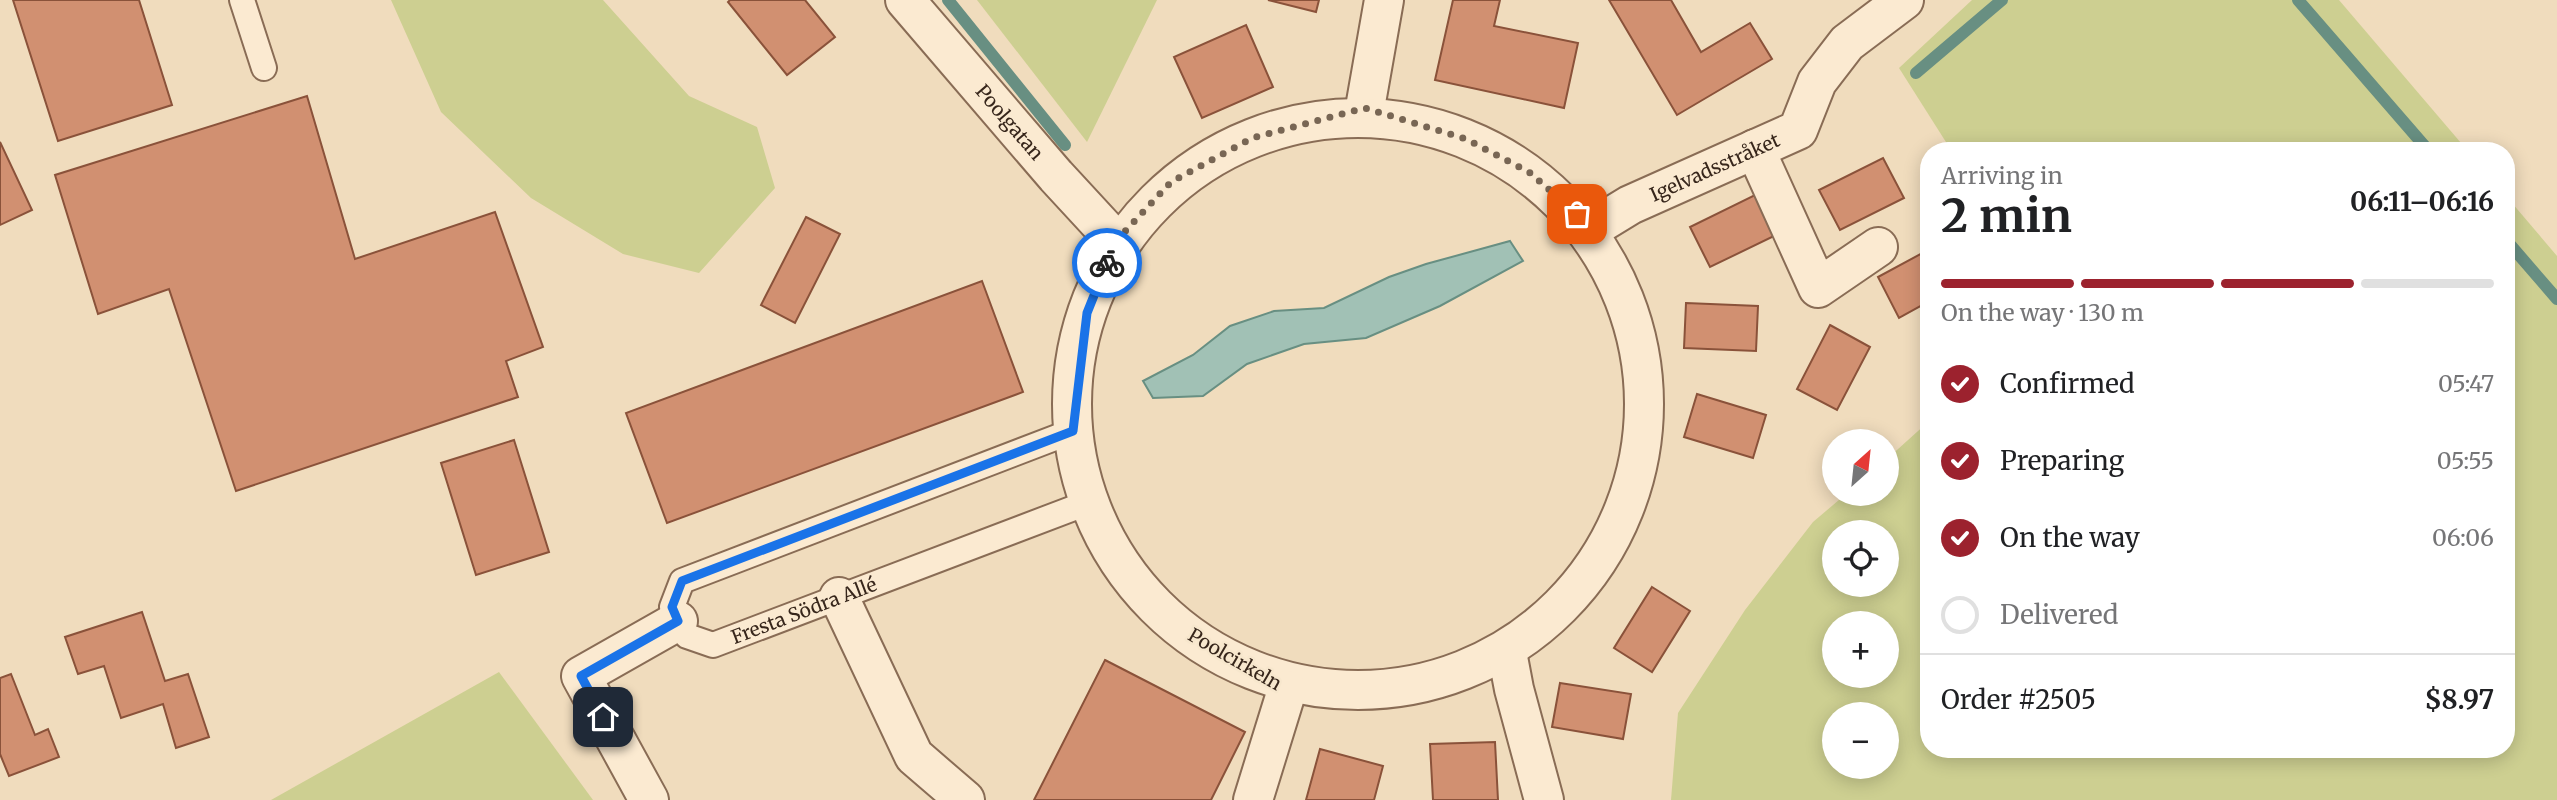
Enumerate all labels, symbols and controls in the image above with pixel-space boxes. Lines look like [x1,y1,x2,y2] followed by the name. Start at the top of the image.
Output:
[971,79,1049,165] street label: Poolgatan
[1646,128,1784,207] street label: Igelvadsstråket
[1941,161,2063,190] text: Arriving in
[1547,184,1607,244] pin
[2350,185,2494,218] text: 06:11–06:16
[1941,187,2072,245] text: 2 min
[1558,195,1596,233] icon: bag
[1072,228,1142,298] courier
[1088,244,1126,282] icon: bike
[1941,298,2144,327] text: On the way · 130 m
[1941,365,1979,403] icon: check
[2000,367,2135,400] text: Confirmed
[2438,369,2494,398] text: 05:47
[1822,429,1899,506] north arrow
[1822,429,1899,779] map controls
[1941,442,1979,480] icon: check
[2000,444,2124,477] text: Preparing
[2437,446,2494,475] text: 05:55
[1941,519,1979,557] icon: check
[1822,520,1899,597] button: locate
[2000,521,2140,554] text: On the way
[2432,523,2494,552] text: 06:06
[728,572,880,649] street label: Fresta Södra Allé
[2000,598,2119,631] text: Delivered
[1822,611,1899,688] button: +
[1184,623,1286,696] street label: Poolcirkeln
[1941,683,2096,716] text: Order #2505
[2424,683,2494,716] text: $8.97
[573,687,633,747] pin
[584,698,622,736] icon: home
[1822,702,1899,779] button: −

